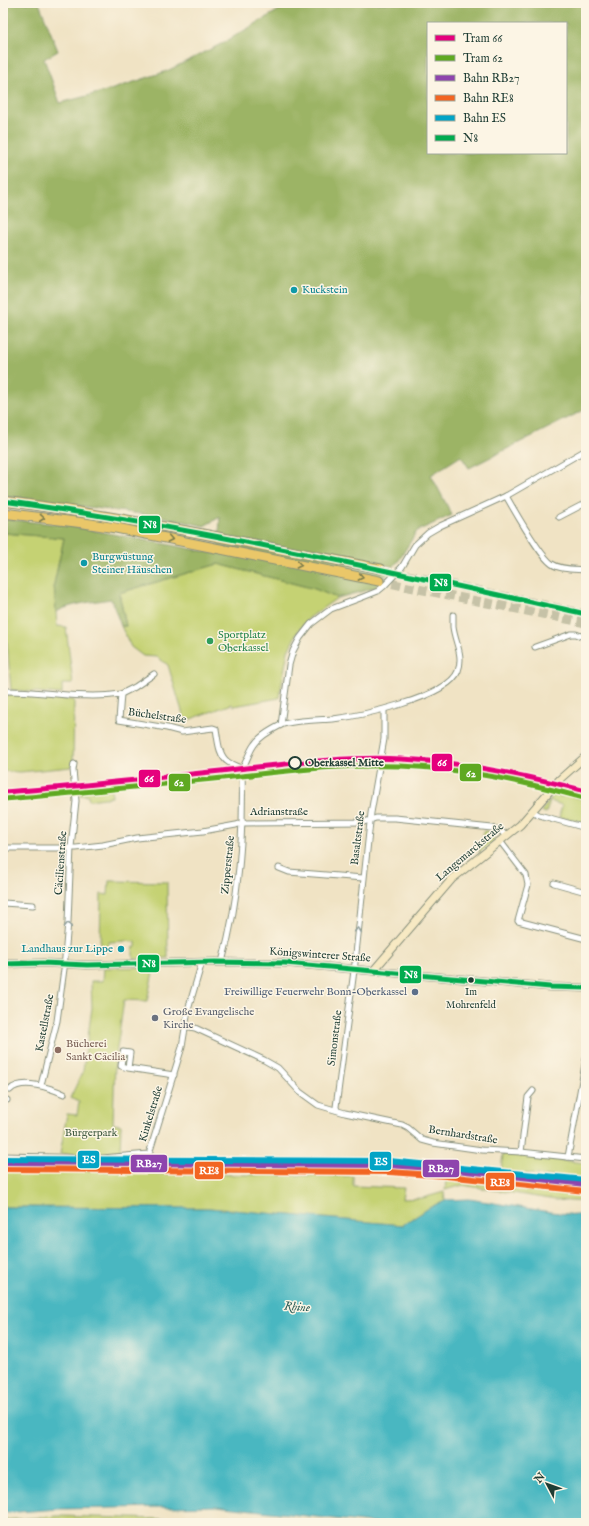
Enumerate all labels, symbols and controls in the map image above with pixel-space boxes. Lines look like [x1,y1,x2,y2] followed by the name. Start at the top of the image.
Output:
[427,22,567,154] legend
[463,31,503,46] text: Tram 66
[463,51,503,66] text: Tram 62
[463,71,520,86] text: Bahn RB27
[463,91,514,106] text: Bahn RE8
[463,111,506,126] text: Bahn ES
[463,131,478,146] text: N8
[302,283,348,297] place label: Kuckstein
[289,285,299,295] marker: Kuckstein
[39,513,45,522] one-way arrow
[138,515,161,534] line badge: N8
[142,518,157,532] text: N8
[167,534,173,543] one-way arrow
[92,550,172,577] place label: Burgwüstung Steiner Häuschen
[79,558,89,568] marker: Burgwüstung Steiner Häuschen
[295,560,302,568] one-way arrow
[358,573,364,581] one-way arrow
[429,573,452,592] line badge: N8
[433,576,448,590] text: N8
[218,628,268,655] place label: Sportplatz Oberkassel
[205,636,215,646] marker: Sportplatz Oberkassel
[127,705,187,727] street label: Büchelstraße
[431,753,453,772] line badge: 66
[288,756,302,770] marker: Oberkassel Mitte
[305,756,384,770] place label: Oberkassel Mitte
[437,756,448,770] text: 66
[459,763,482,782] line badge: 62
[466,767,477,781] text: 62
[138,769,161,788] line badge: 66
[144,772,155,786] text: 66
[168,773,191,792] line badge: 62
[174,776,185,790] text: 62
[249,805,308,819] street label: Adrianstraße
[348,810,368,866] street label: Basaltstraße
[433,819,507,885] street label: Langemarckstraße
[52,830,70,896] street label: Cäcilienstraße
[218,835,238,895] street label: Zipperstraße
[63,922,72,928] one-way arrow
[353,927,362,933] one-way arrow
[21,942,113,956] place label: Landhaus zur Lippe
[116,944,126,954] marker: Landhaus zur Lippe
[269,944,371,966] street label: Königswinterer Straße
[137,954,160,973] line badge: N8
[141,957,156,971] text: N8
[399,965,422,984] line badge: N8
[403,968,418,982] text: N8
[466,975,476,985] marker: Im Mohrenfeld
[224,985,407,999] place label: Freiwillige Feuerwehr Bonn-Oberkassel
[446,986,497,1012] place label: Im Mohrenfeld
[410,987,420,997] marker: Freiwillige Feuerwehr Bonn-Oberkassel
[33,993,57,1053] street label: Kastellstraße
[163,1005,254,1032] place label: Große Evangelische Kirche
[325,1009,345,1067] street label: Simonstraße
[150,1013,160,1023] marker: Große Evangelische Kirche
[66,1037,126,1064] place label: Bücherei Sankt Cäcilia
[53,1045,63,1055] marker: Bücherei Sankt Cäcilia
[136,1084,166,1144] street label: Kinkelstraße
[427,1123,499,1147] street label: Bernhardstraße
[65,1126,117,1140] park label: Bürgerpark
[77,1150,100,1169] line badge: ES
[369,1151,392,1171] line badge: ES
[82,1153,96,1167] text: ES
[130,1154,168,1173] line badge: RB27
[374,1155,388,1169] text: ES
[136,1157,162,1171] text: RB27
[422,1159,460,1178] line badge: RB27
[194,1161,224,1180] line badge: RE8
[428,1162,454,1176] text: RB27
[199,1164,219,1178] text: RE8
[485,1172,515,1191] line badge: RE8
[490,1176,510,1190] text: RE8
[284,1299,310,1315] water label: Rhine
[527,1464,567,1504] north arrow
[531,1470,549,1487] text: N

